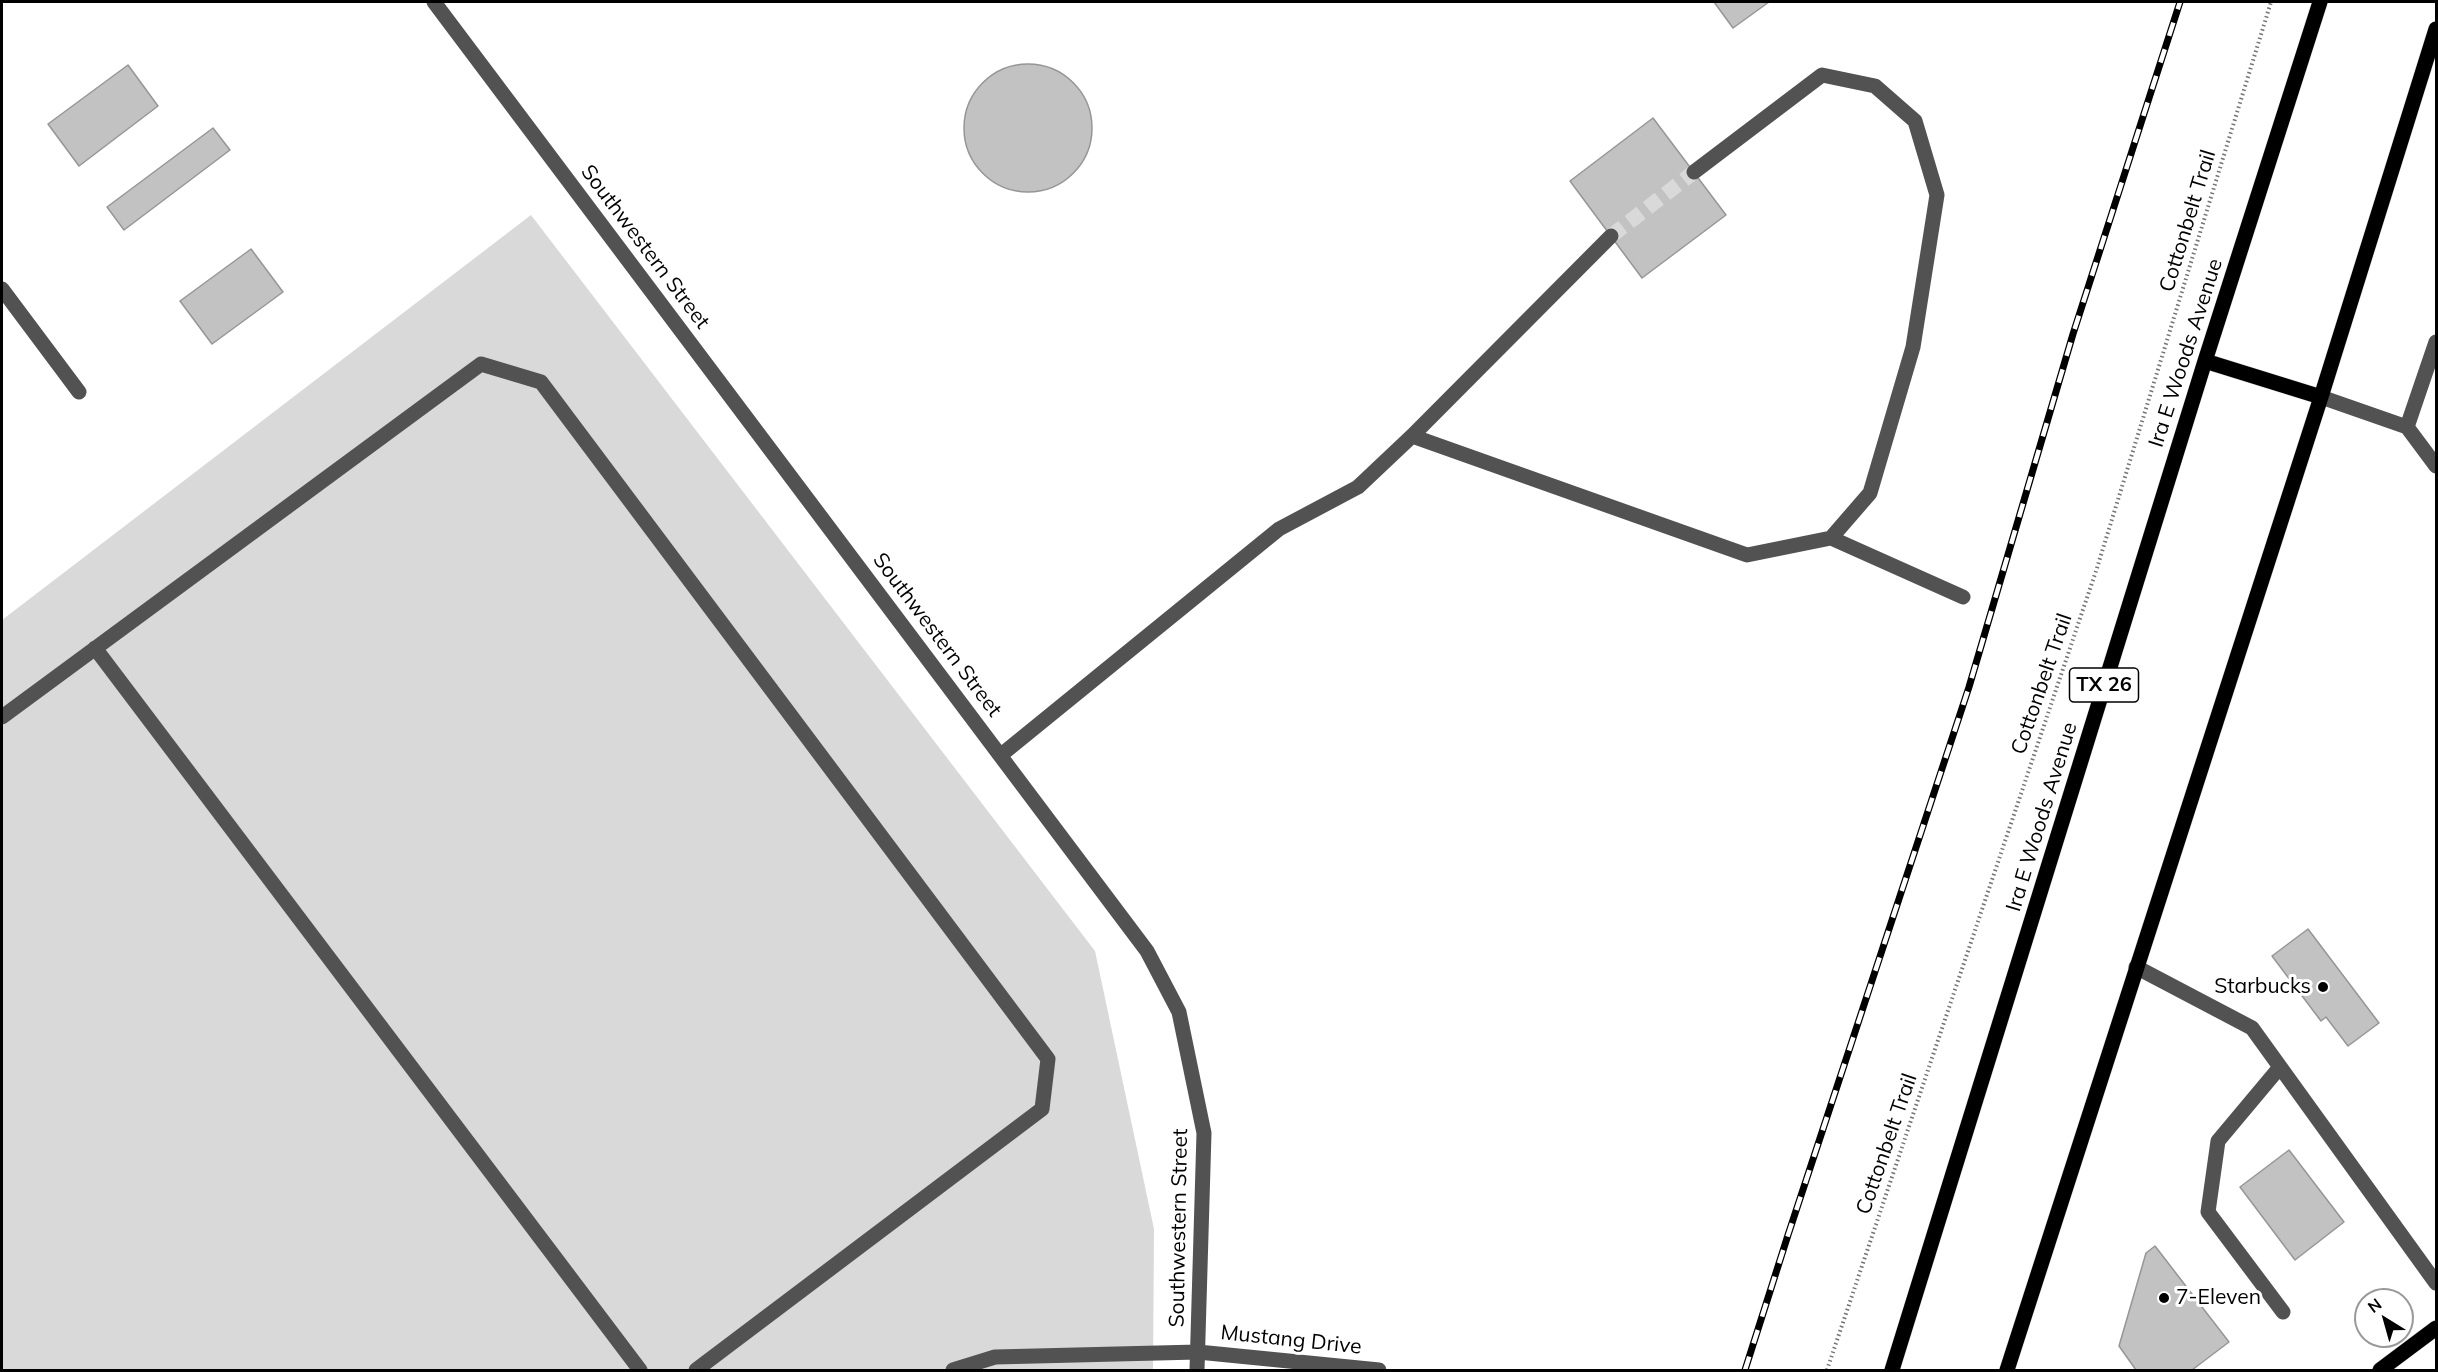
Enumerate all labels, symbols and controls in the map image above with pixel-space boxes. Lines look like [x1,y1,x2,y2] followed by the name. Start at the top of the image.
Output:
[2154,147,2222,295] street label: Cottonbelt Trail
[575,160,715,334] street label: Southwestern Street
[2144,256,2228,450] street label: Ira E Woods Avenue
[867,548,1007,722] street label: Southwestern Street
[2006,610,2078,758] street label: Cottonbelt Trail
[2070,668,2138,702] road number: TX 26
[2001,719,2083,915] street label: Ira E Woods Avenue
[2214,974,2311,1000] place label: Starbucks
[2316,980,2330,994] marker: Starbucks
[1851,1070,1923,1218] street label: Cottonbelt Trail
[1165,1128,1193,1328] street label: Southwestern Street
[2176,1285,2261,1311] place label: 7-Eleven
[2354,1288,2414,1348] north arrow
[2157,1291,2171,1305] marker: 7-Eleven
[2364,1294,2385,1317] text: N
[1219,1320,1363,1360] street label: Mustang Drive

